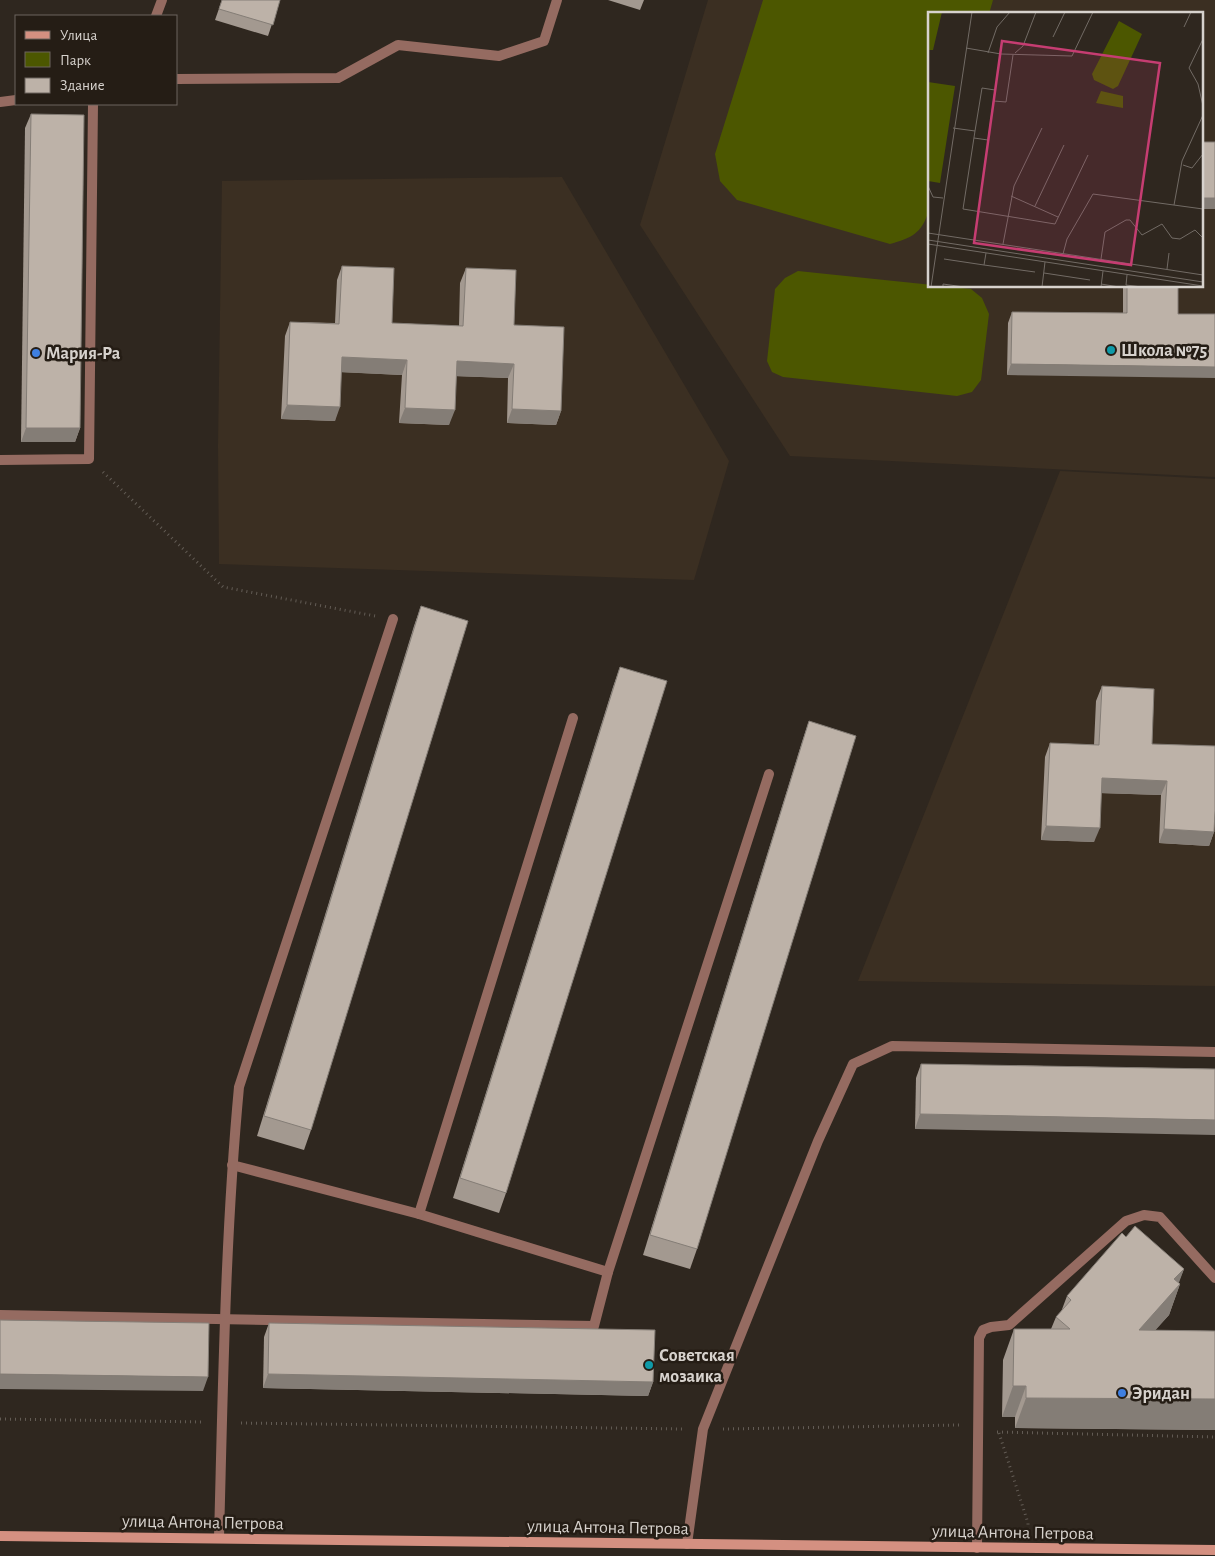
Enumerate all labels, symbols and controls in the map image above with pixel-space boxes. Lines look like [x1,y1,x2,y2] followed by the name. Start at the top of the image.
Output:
[928,12,1202,288] inset map
[15,15,178,105] legend
[60,28,97,43] text: Улица
[60,53,91,68] text: Парк
[60,78,105,93] text: Здание
[1121,342,1208,360] place label: Школа №75
[1105,344,1117,356] marker: Школа №75
[46,345,121,363] place label: Мария-Ра
[30,347,42,359] marker: Мария-Ра
[659,1347,735,1386] place label: Советская мозаика
[643,1359,655,1371] marker: Советская мозаика
[1132,1385,1190,1403] place label: Эридан
[1116,1387,1128,1399] marker: Эридан
[121,1513,284,1533] street label: улица Антона Петрова
[526,1518,689,1538] street label: улица Антона Петрова
[931,1523,1094,1543] street label: улица Антона Петрова

